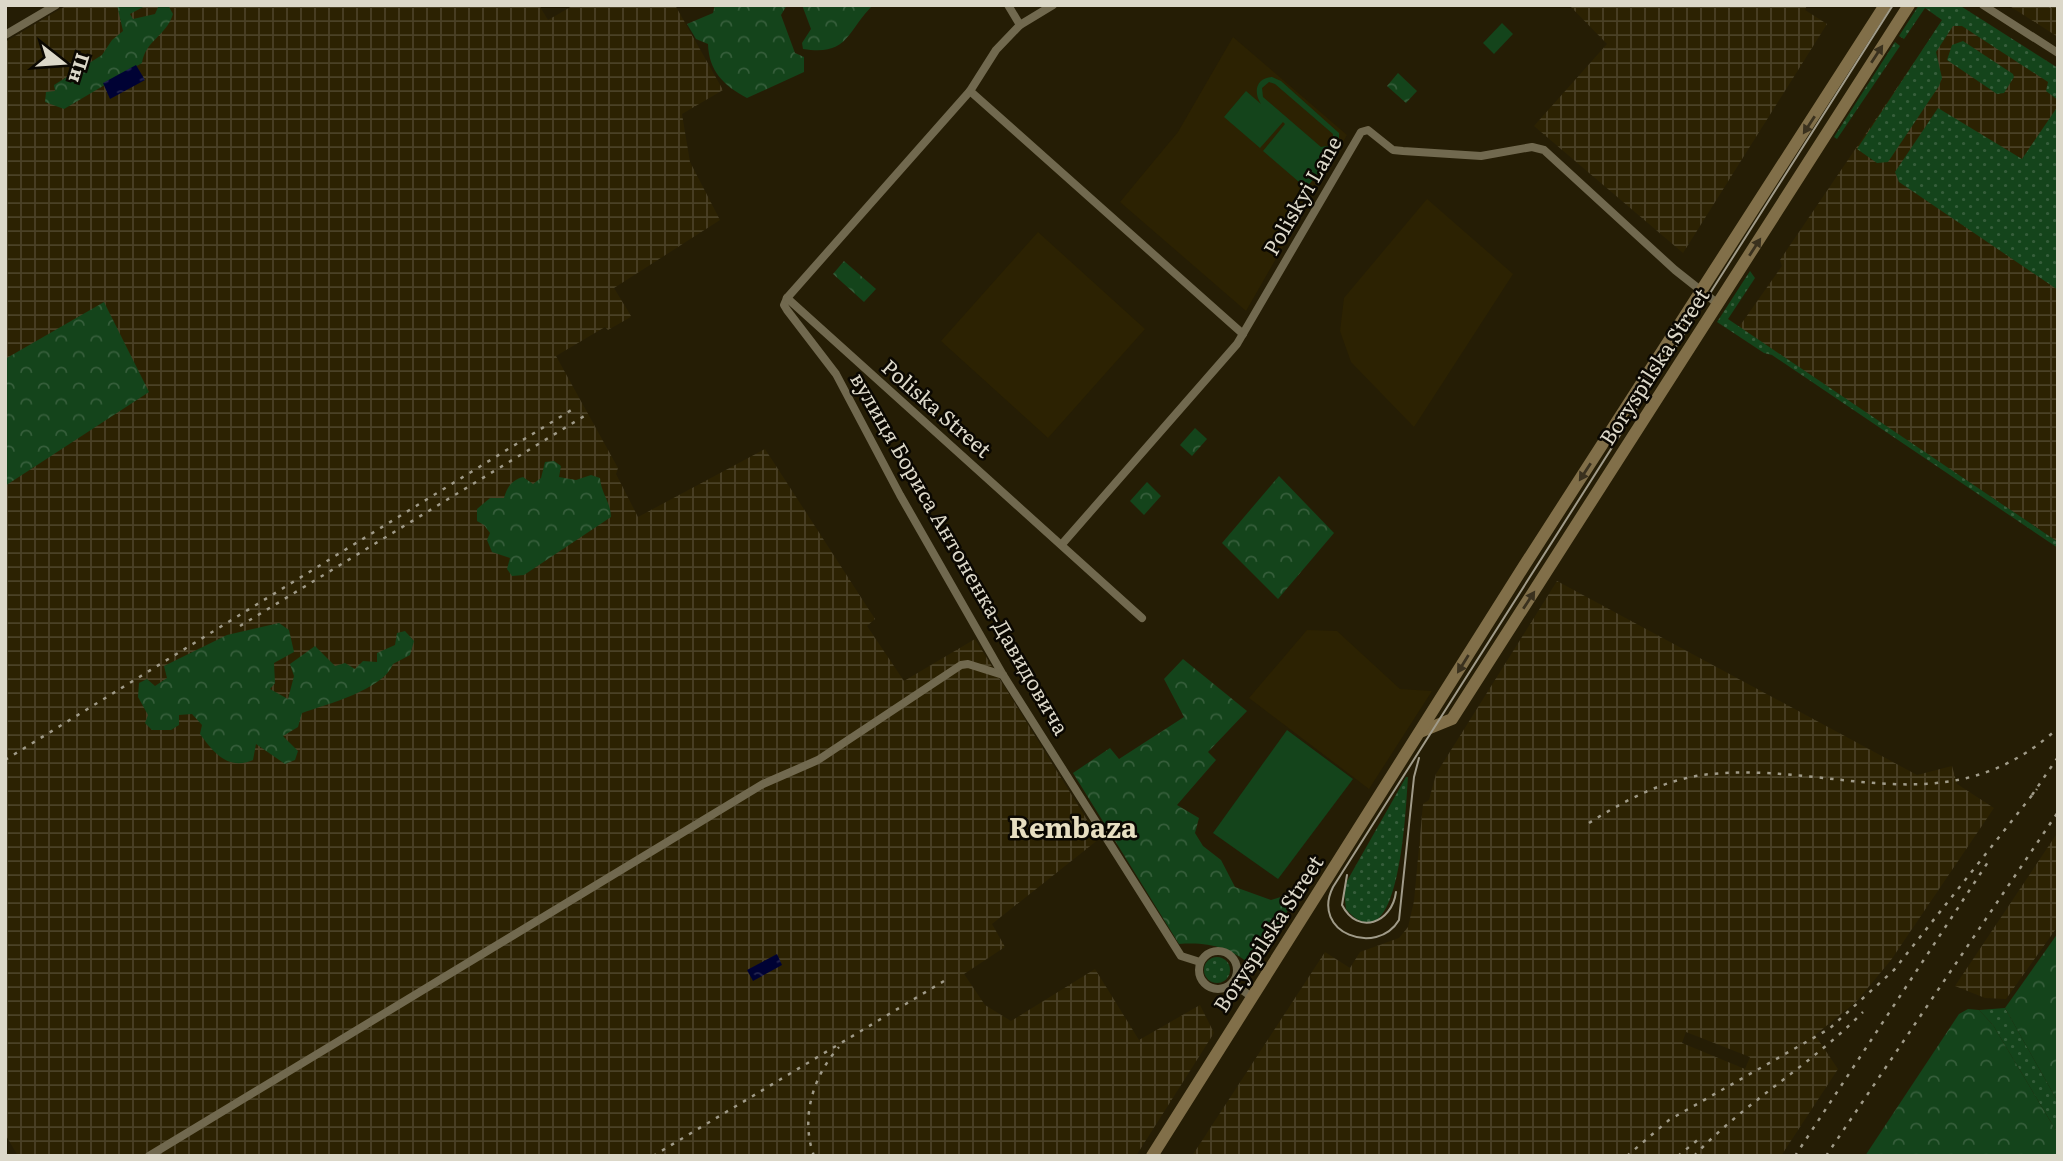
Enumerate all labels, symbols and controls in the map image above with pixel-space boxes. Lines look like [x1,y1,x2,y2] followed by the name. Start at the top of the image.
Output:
[28,28,98,98] north arrow
[1870,45,1883,64] one-way arrow
[63,50,98,86] text: Пн
[1802,115,1815,134] one-way arrow
[1254,129,1348,260] street label: Poliskyi Lane
[1749,237,1762,256] one-way arrow
[1590,281,1716,450] street label: Boryspilska Street
[876,351,1000,464] street label: Poliska Street
[844,366,1078,740] street label: вулиця Бориса Антоненка-Давидовича
[1579,462,1592,482] one-way arrow
[1522,590,1535,609] one-way arrow
[1456,654,1469,674] one-way arrow
[1009,805,1138,847] district label: Rembaza
[1204,848,1330,1017] street label: Boryspilska Street

